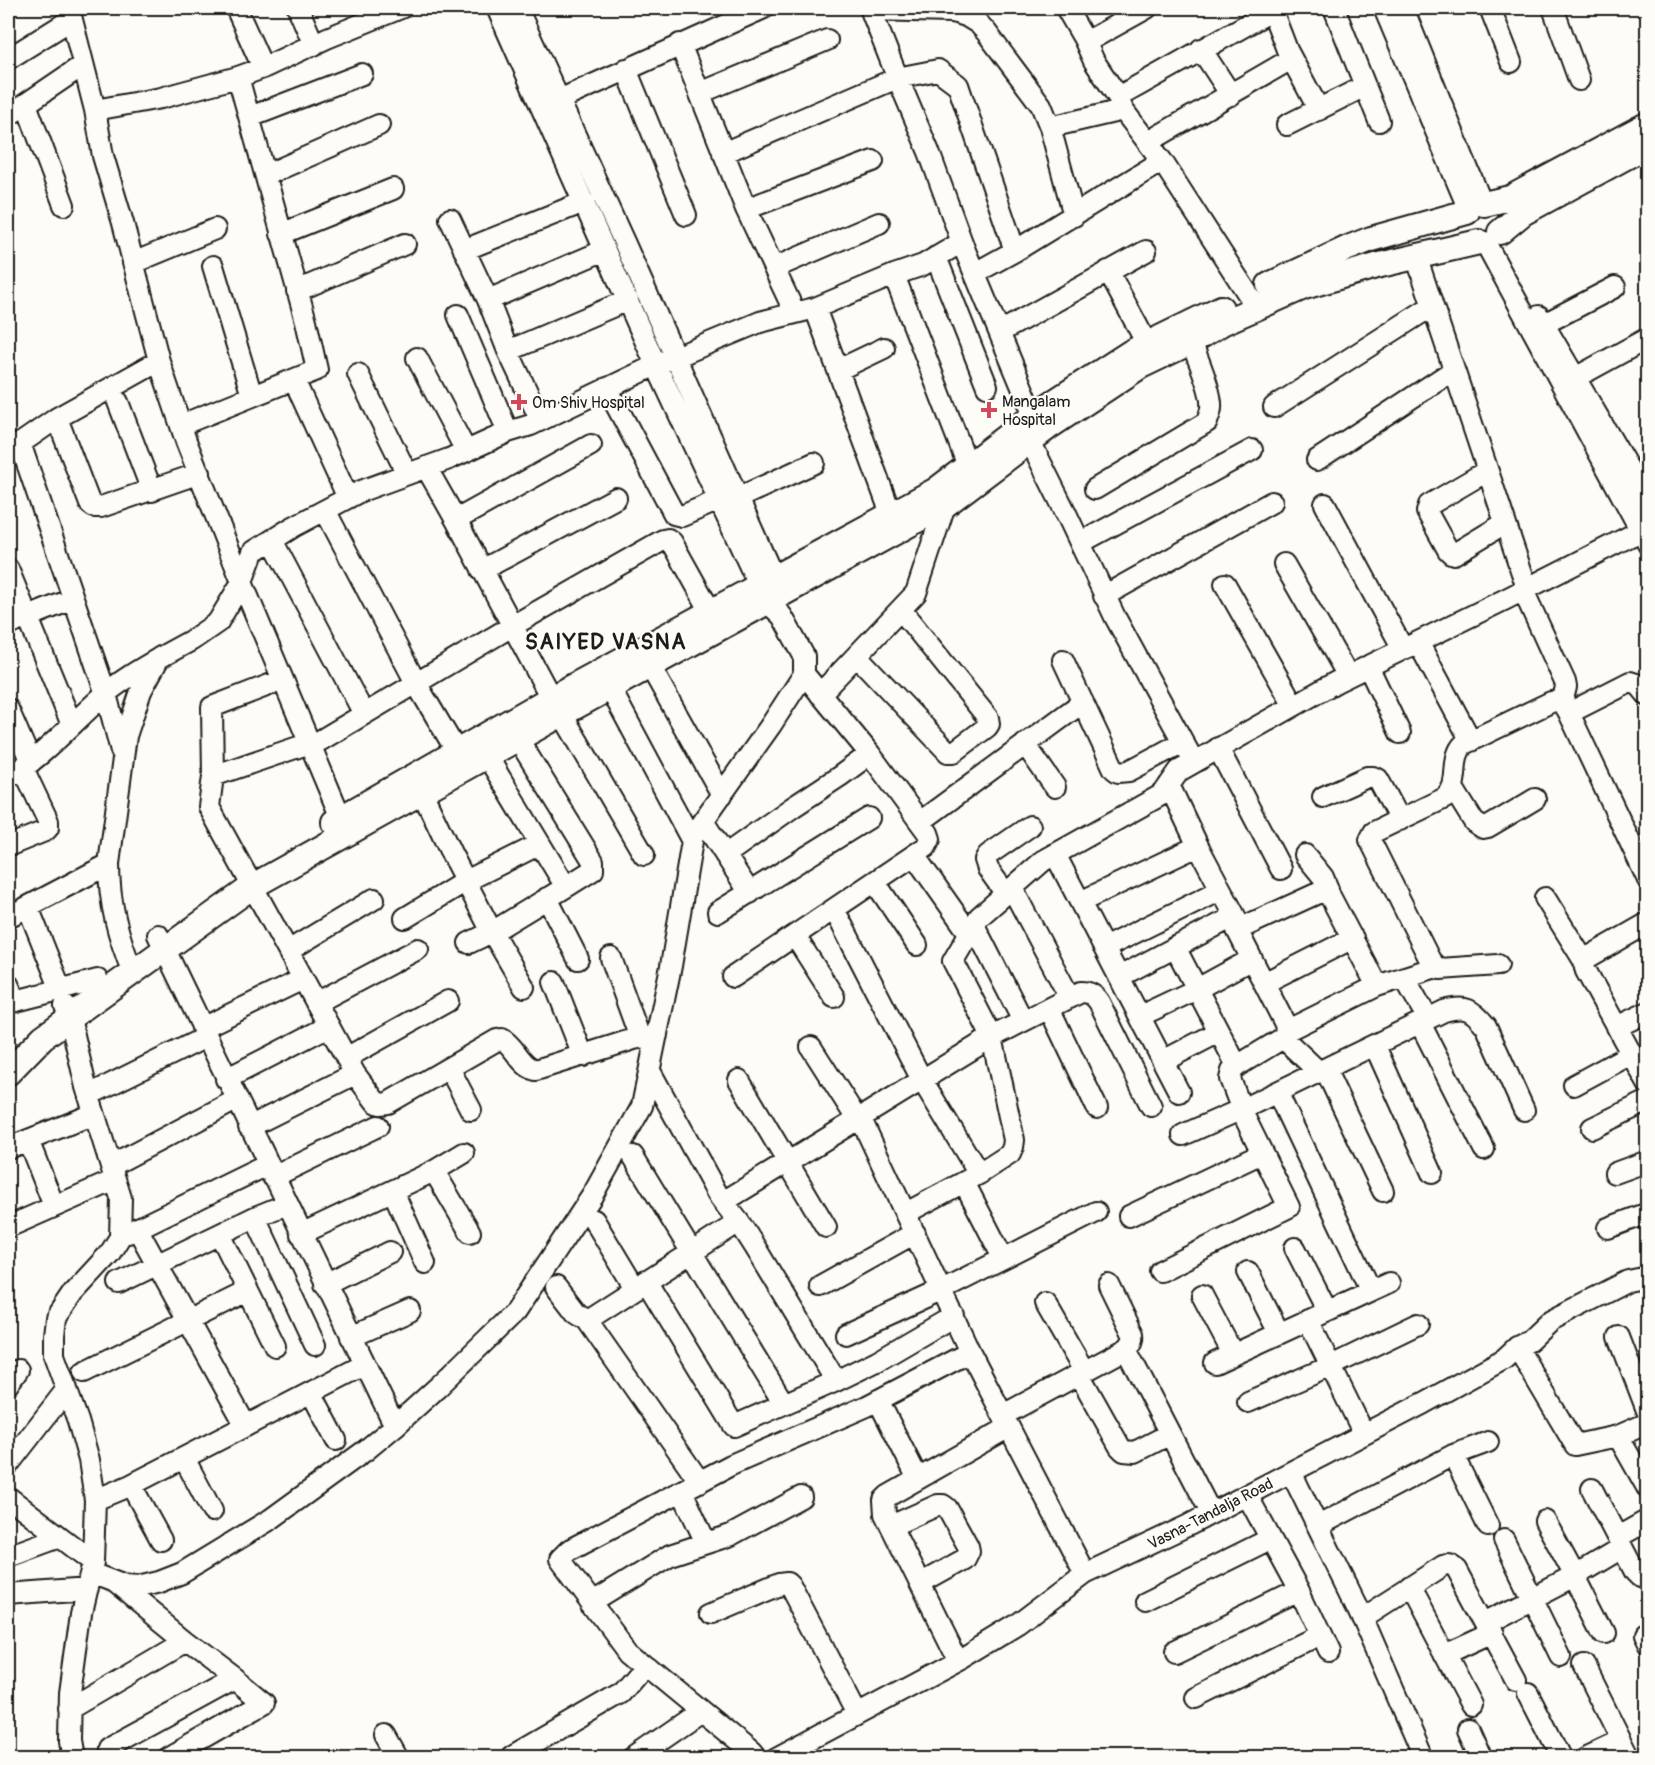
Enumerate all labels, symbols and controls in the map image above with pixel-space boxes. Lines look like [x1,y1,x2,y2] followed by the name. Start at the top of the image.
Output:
[1002,392,1070,430] place label: Mangalam Hospital
[510,393,528,411] marker: Om Shiv Hospital
[532,393,645,413] place label: Om Shiv Hospital
[980,401,998,419] marker: Mangalam Hospital
[525,628,687,656] district label: SAIYED VASNA
[1144,1474,1277,1554] street label: Vasna-Tandalja Road

